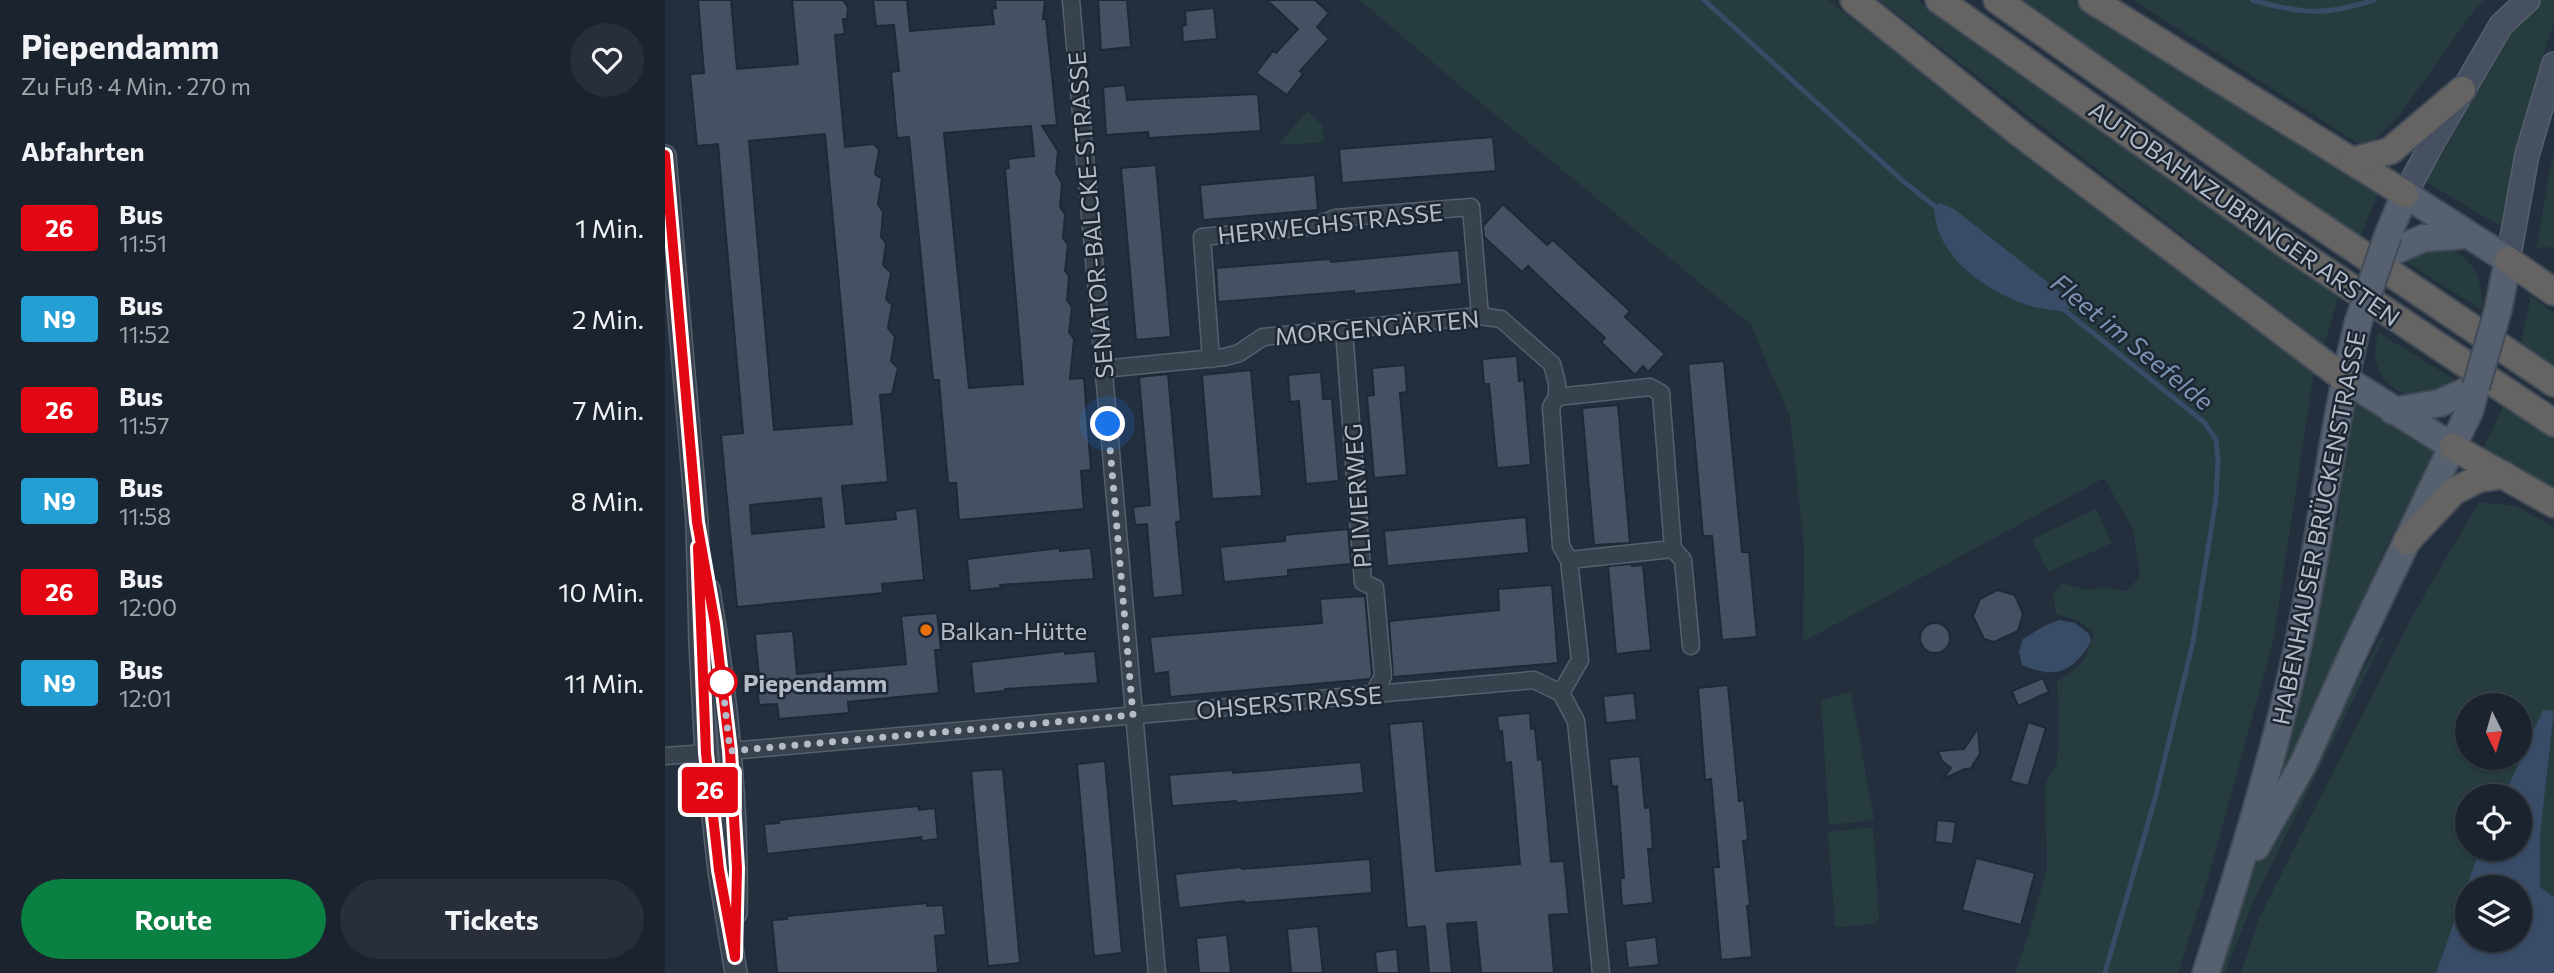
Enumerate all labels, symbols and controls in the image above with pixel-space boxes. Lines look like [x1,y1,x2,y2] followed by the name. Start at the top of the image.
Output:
[570,23,644,97] button: heart
[21,25,219,66] text: Piependamm
[1061,50,1119,380] street label: SENATOR-BALCKE-STRASSE
[21,72,251,100] text: Zu Fuß · 4 Min. · 270 m
[2084,94,2406,332] street label: AUTOBAHNZUBRINGER ARSTEN
[21,135,144,166] text: Abfahrten
[1216,197,1444,249] street label: HERWEGHSTRASSE
[119,198,163,229] text: Bus
[575,212,644,243] text: 1 Min.
[45,213,74,242] text: 26
[119,229,167,257] text: 11:51
[2046,266,2221,416] water label: Fleet im Seefelde
[119,289,163,320] text: Bus
[572,303,644,334] text: 2 Min.
[43,304,76,333] text: N9
[1273,304,1481,350] street label: MORGENGÄRTEN
[119,320,170,348] text: 11:52
[2266,329,2370,727] street label: HABENHAUSER BRÜCKENSTRASSE
[119,380,163,411] text: Bus
[573,394,644,425] text: 7 Min.
[45,395,74,424] text: 26
[1090,406,1125,441] your location
[119,411,169,439] text: 11:57
[1337,423,1377,569] street label: PLIVIERWEG
[119,471,163,502] text: Bus
[571,485,644,516] text: 8 Min.
[43,486,76,515] text: N9
[119,502,171,530] text: 11:58
[119,562,163,593] text: Bus
[558,576,644,607] text: 10 Min.
[45,577,74,606] text: 26
[119,593,177,621] text: 12:00
[940,616,1087,645] place label: Balkan-Hütte
[918,622,934,638] marker: Balkan-Hütte
[119,653,163,684] text: Bus
[564,667,644,698] text: 11 Min.
[707,667,737,697] marker: Piependamm
[43,668,76,697] text: N9
[743,668,887,697] place label: Piependamm
[1195,679,1383,725] street label: OHSERSTRASSE
[119,684,172,712] text: 12:01
[2455,693,2532,770] north arrow
[2455,693,2532,952] map controls
[679,767,741,813] line badge: 26
[696,775,724,804] text: 26
[2455,784,2532,861] button: locate
[2455,875,2532,952] button: layers
[21,879,326,959] button: Route
[340,879,644,959] button: Tickets

